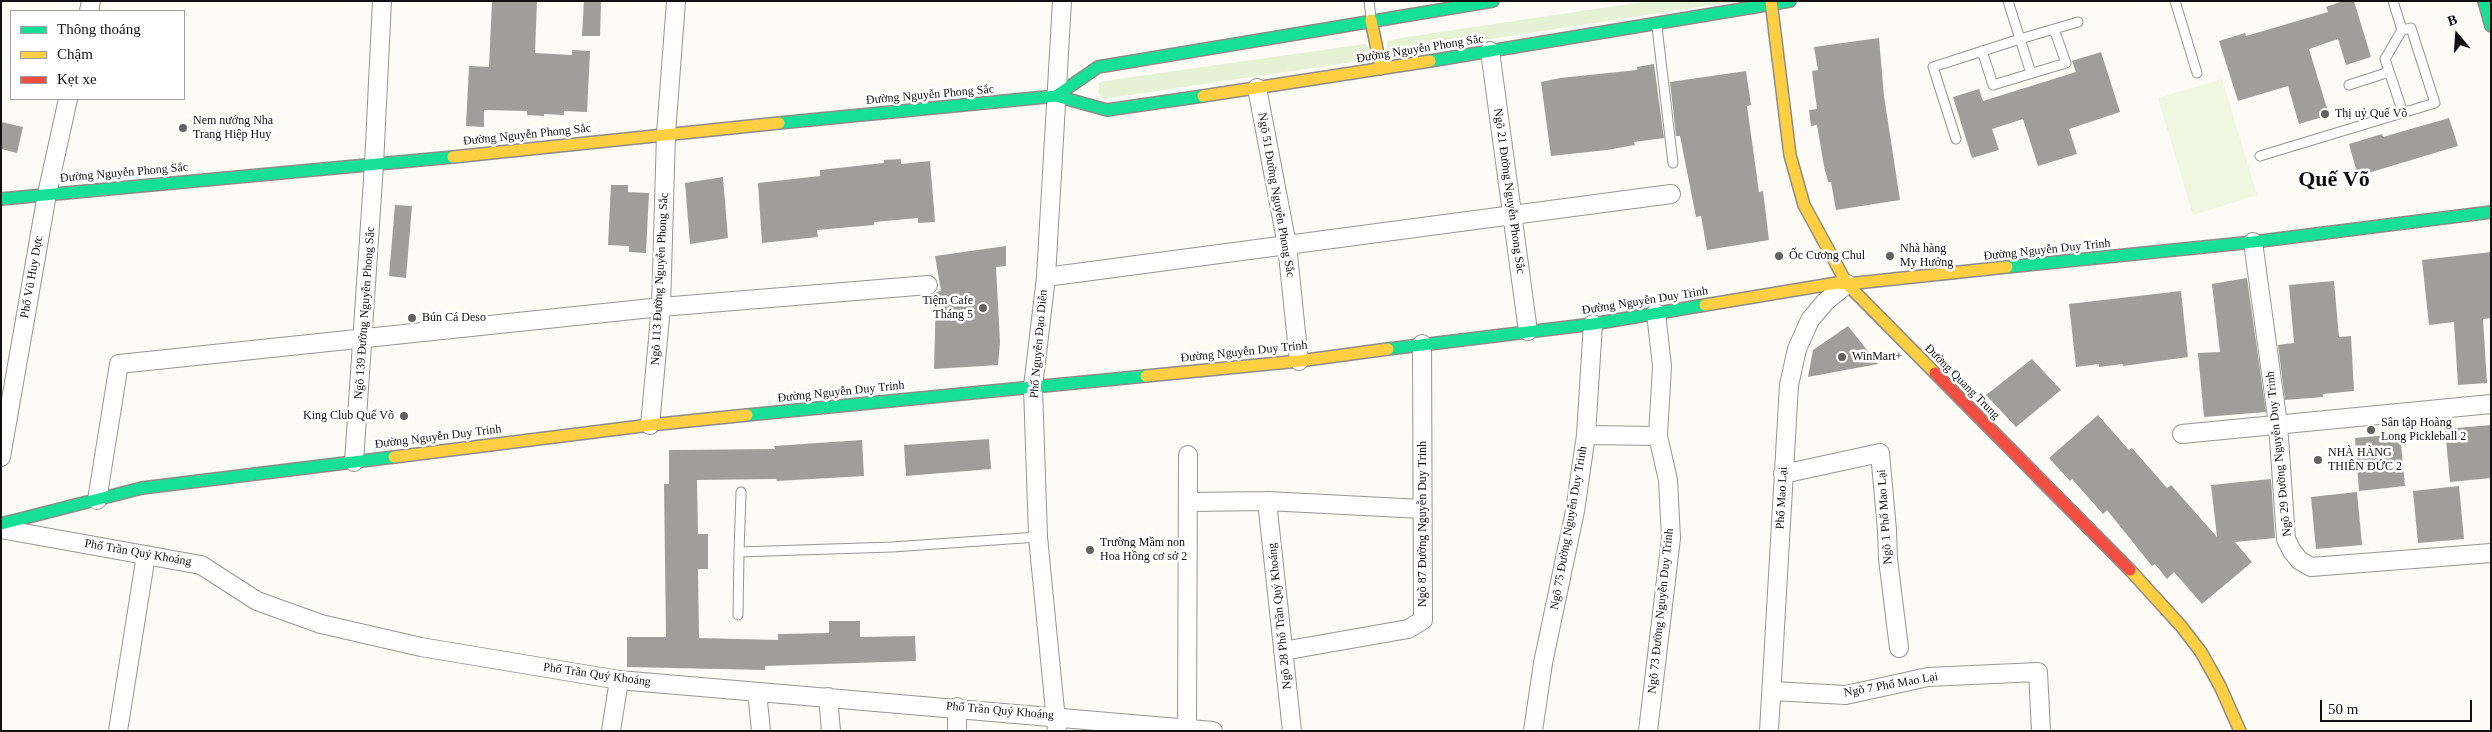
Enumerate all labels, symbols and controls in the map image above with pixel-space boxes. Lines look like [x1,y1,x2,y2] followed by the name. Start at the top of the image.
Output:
[10,10,185,100] legend
[2432,10,2482,60] north arrow
[2445,12,2459,29] text: B
[57,21,141,37] text: Thông thoáng
[1355,32,1485,66] street label: Đường Nguyễn Phong Sắc
[57,46,93,62] text: Chậm
[57,71,97,87] text: Kẹt xe
[865,82,995,108] street label: Đường Nguyễn Phong Sắc
[1490,107,1528,275] street label: Ngõ 21 Đường Nguyễn Phong Sắc
[2335,107,2407,121] place label: Thị uỷ Quế Võ
[2319,108,2331,120] marker: Thị uỷ Quế Võ
[1254,111,1298,279] street label: Ngõ 51 Đường Nguyễn Phong Sắc
[193,114,273,142] place label: Nem nướng Nha Trang Hiệp Huy
[462,121,592,149] street label: Đường Nguyễn Phong Sắc
[177,122,189,134] marker: Nem nướng Nha Trang Hiệp Huy
[59,160,189,186] street label: Đường Nguyễn Phong Sắc
[2298,167,2370,193] district label: Quế Võ
[648,192,672,366] street label: Ngõ 113 Đường Nguyễn Phong Sắc
[352,226,378,400] street label: Ngõ 139 Đường Nguyễn Phong Sắc
[18,235,46,319] street label: Phố Vũ Huy Dực
[1983,236,2111,264] street label: Đường Nguyễn Duy Trinh
[1900,242,1953,270] place label: Nhà hàng My Hưởng
[1789,249,1865,263] place label: Ốc Cương Chul
[1773,250,1785,262] marker: Ốc Cương Chul
[1884,250,1896,262] marker: Nhà hàng My Hưởng
[1581,284,1709,318] street label: Đường Nguyễn Duy Trinh
[1027,289,1051,399] street label: Phố Nguyễn Đạo Diễn
[922,294,973,322] place label: Tiệm Cafe Tháng 5
[977,302,989,314] marker: Tiệm Cafe Tháng 5
[422,311,486,325] place label: Bún Cá Deso
[406,312,418,324] marker: Bún Cá Deso
[1180,338,1308,366] street label: Đường Nguyễn Duy Trinh
[1921,341,2003,423] street label: Đường Quang Trung
[1852,350,1902,364] place label: WinMart+
[1836,351,1848,363] marker: WinMart+
[2263,371,2295,537] street label: Ngõ 29 Đường Nguyễn Duy Trinh
[777,378,905,406] street label: Đường Nguyễn Duy Trinh
[303,409,394,423] place label: King Club Quế Võ
[398,410,410,422] marker: King Club Quế Võ
[2381,416,2466,444] place label: Sân tập Hoàng Long Pickleball 2
[374,422,502,452] street label: Đường Nguyễn Duy Trinh
[2365,424,2377,436] marker: Sân tập Hoàng Long Pickleball 2
[1416,441,1430,607] street label: Ngõ 87 Đường Nguyễn Duy Trinh
[1547,445,1591,611] street label: Ngõ 75 Đường Nguyễn Duy Trinh
[2328,446,2402,474] place label: NHÀ HÀNG THIÊN ĐỨC 2
[2312,454,2324,466] marker: NHÀ HÀNG THIÊN ĐỨC 2
[1773,466,1791,530] street label: Phố Mao Lại
[1874,469,1896,565] street label: Ngõ 1 Phố Mao Lại
[1645,528,1677,694] street label: Ngõ 73 Đường Nguyễn Duy Trinh
[83,536,193,570] street label: Phố Trần Quý Khoáng
[1100,536,1187,564] place label: Trường Mầm non Hoa Hồng cơ sở 2
[1265,542,1295,690] street label: Ngõ 28 Phố Trần Quý Khoáng
[1084,544,1096,556] marker: Trường Mầm non Hoa Hồng cơ sở 2
[542,660,652,690] street label: Phố Trần Quý Khoáng
[1843,670,1939,700] street label: Ngõ 7 Phố Mao Lại
[2322,690,2474,722] scale bar
[945,699,1055,723] street label: Phố Trần Quý Khoáng
[2328,701,2358,717] text: 50 m

